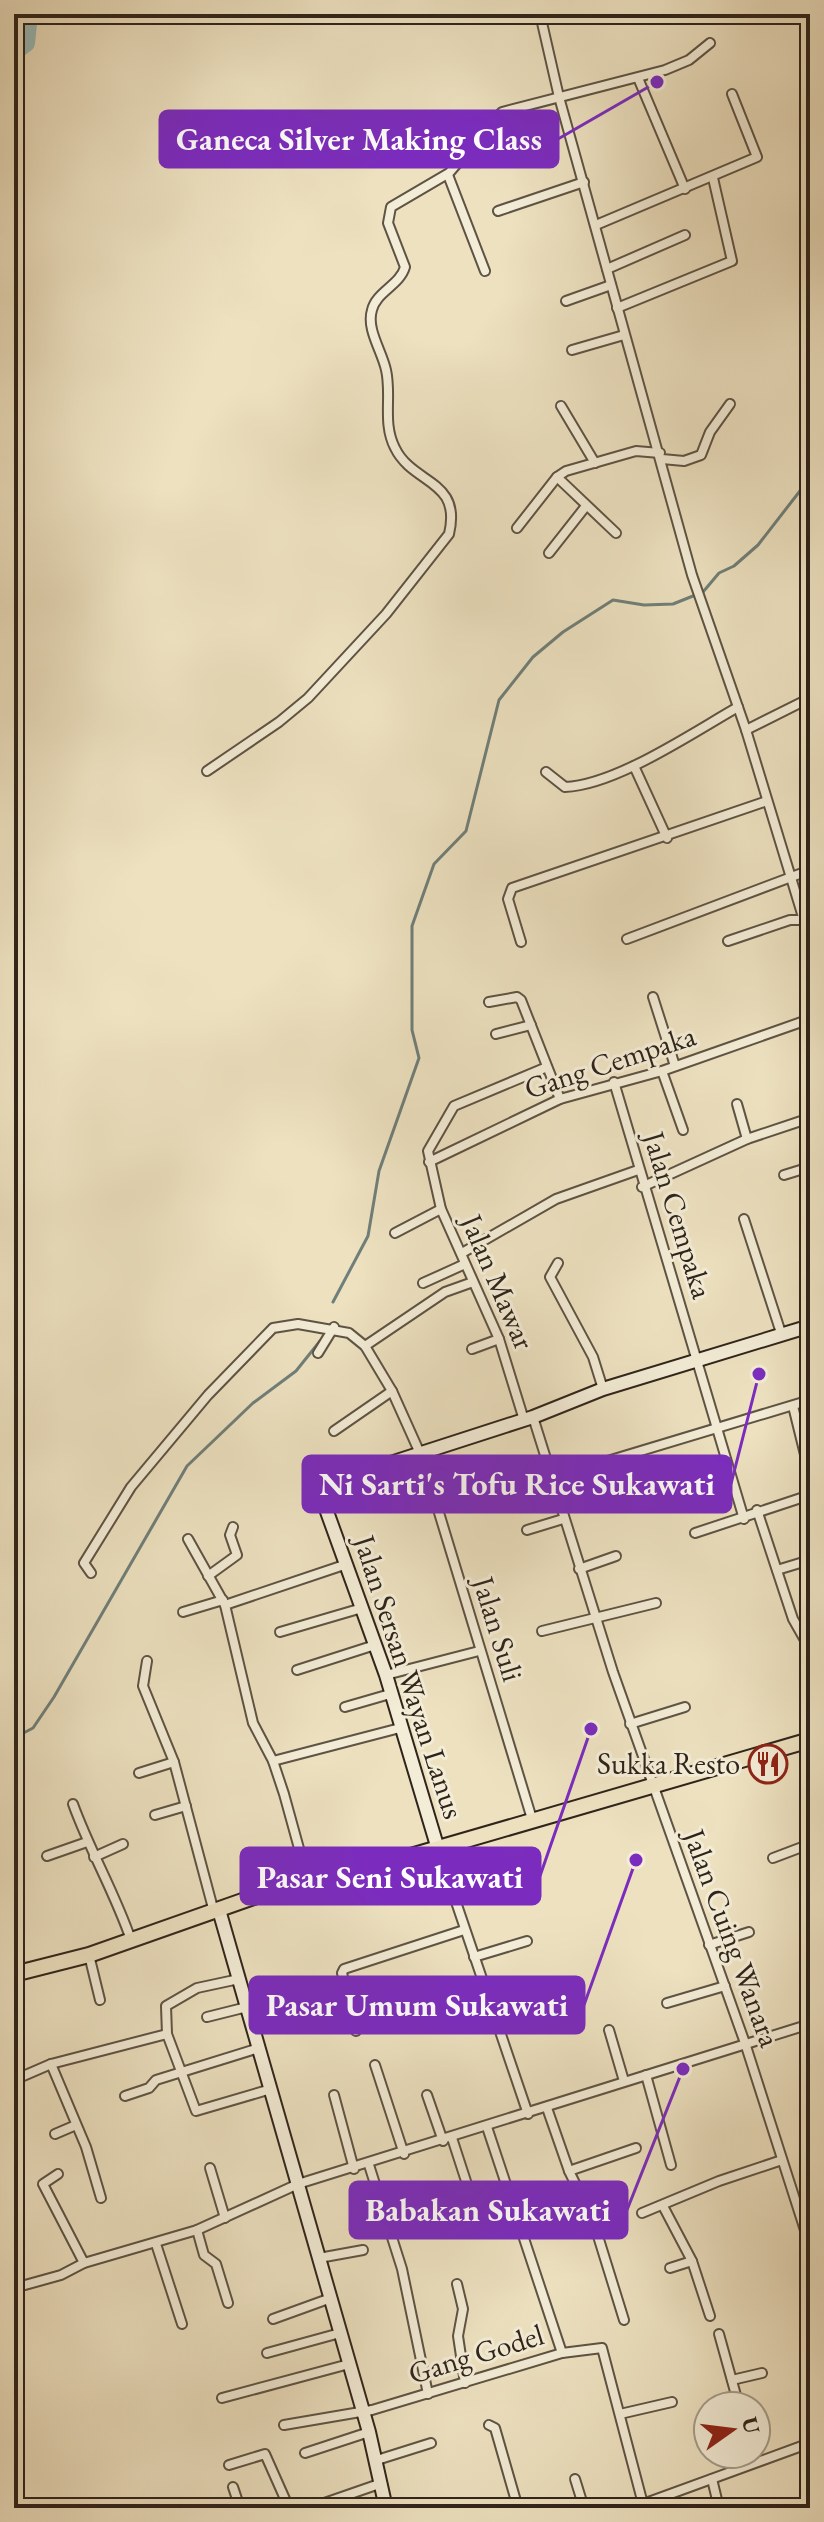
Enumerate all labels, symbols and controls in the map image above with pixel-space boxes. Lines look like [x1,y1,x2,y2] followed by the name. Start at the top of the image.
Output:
[160,111,558,167] callout: Ganeca Silver Making Class
[176,118,542,160] text: Ganeca Silver Making Class
[519,1015,701,1108] street label: Gang Cempaka
[634,1124,722,1303] street label: Jalan Cempaka
[451,1206,544,1355] street label: Jalan Mawar
[303,1456,731,1512] callout: Ni Sarti's Tofu Rice Sukawati
[319,1463,716,1505] text: Ni Sarti's Tofu Rice Sukawati
[344,1527,474,1824] street label: Jalan Sersan Wayan Lanus
[463,1569,533,1686] street label: Jalan Suli
[747,1743,789,1785] restaurant icon: Sukka Resto
[597,1744,740,1783] place label: Sukka Resto
[674,1821,790,2052] street label: Jalan Cuing Wanara
[241,1848,540,1904] callout: Pasar Seni Sukawati
[257,1856,524,1898] text: Pasar Seni Sukawati
[250,1977,584,2033] callout: Pasar Umum Sukawati
[266,1984,569,2026] text: Pasar Umum Sukawati
[350,2182,627,2238] callout: Babakan Sukawati
[365,2189,611,2231] text: Babakan Sukawati
[403,2314,548,2393] street label: Gang Godel
[692,2390,772,2470] north arrow
[735,2414,767,2437] text: U

